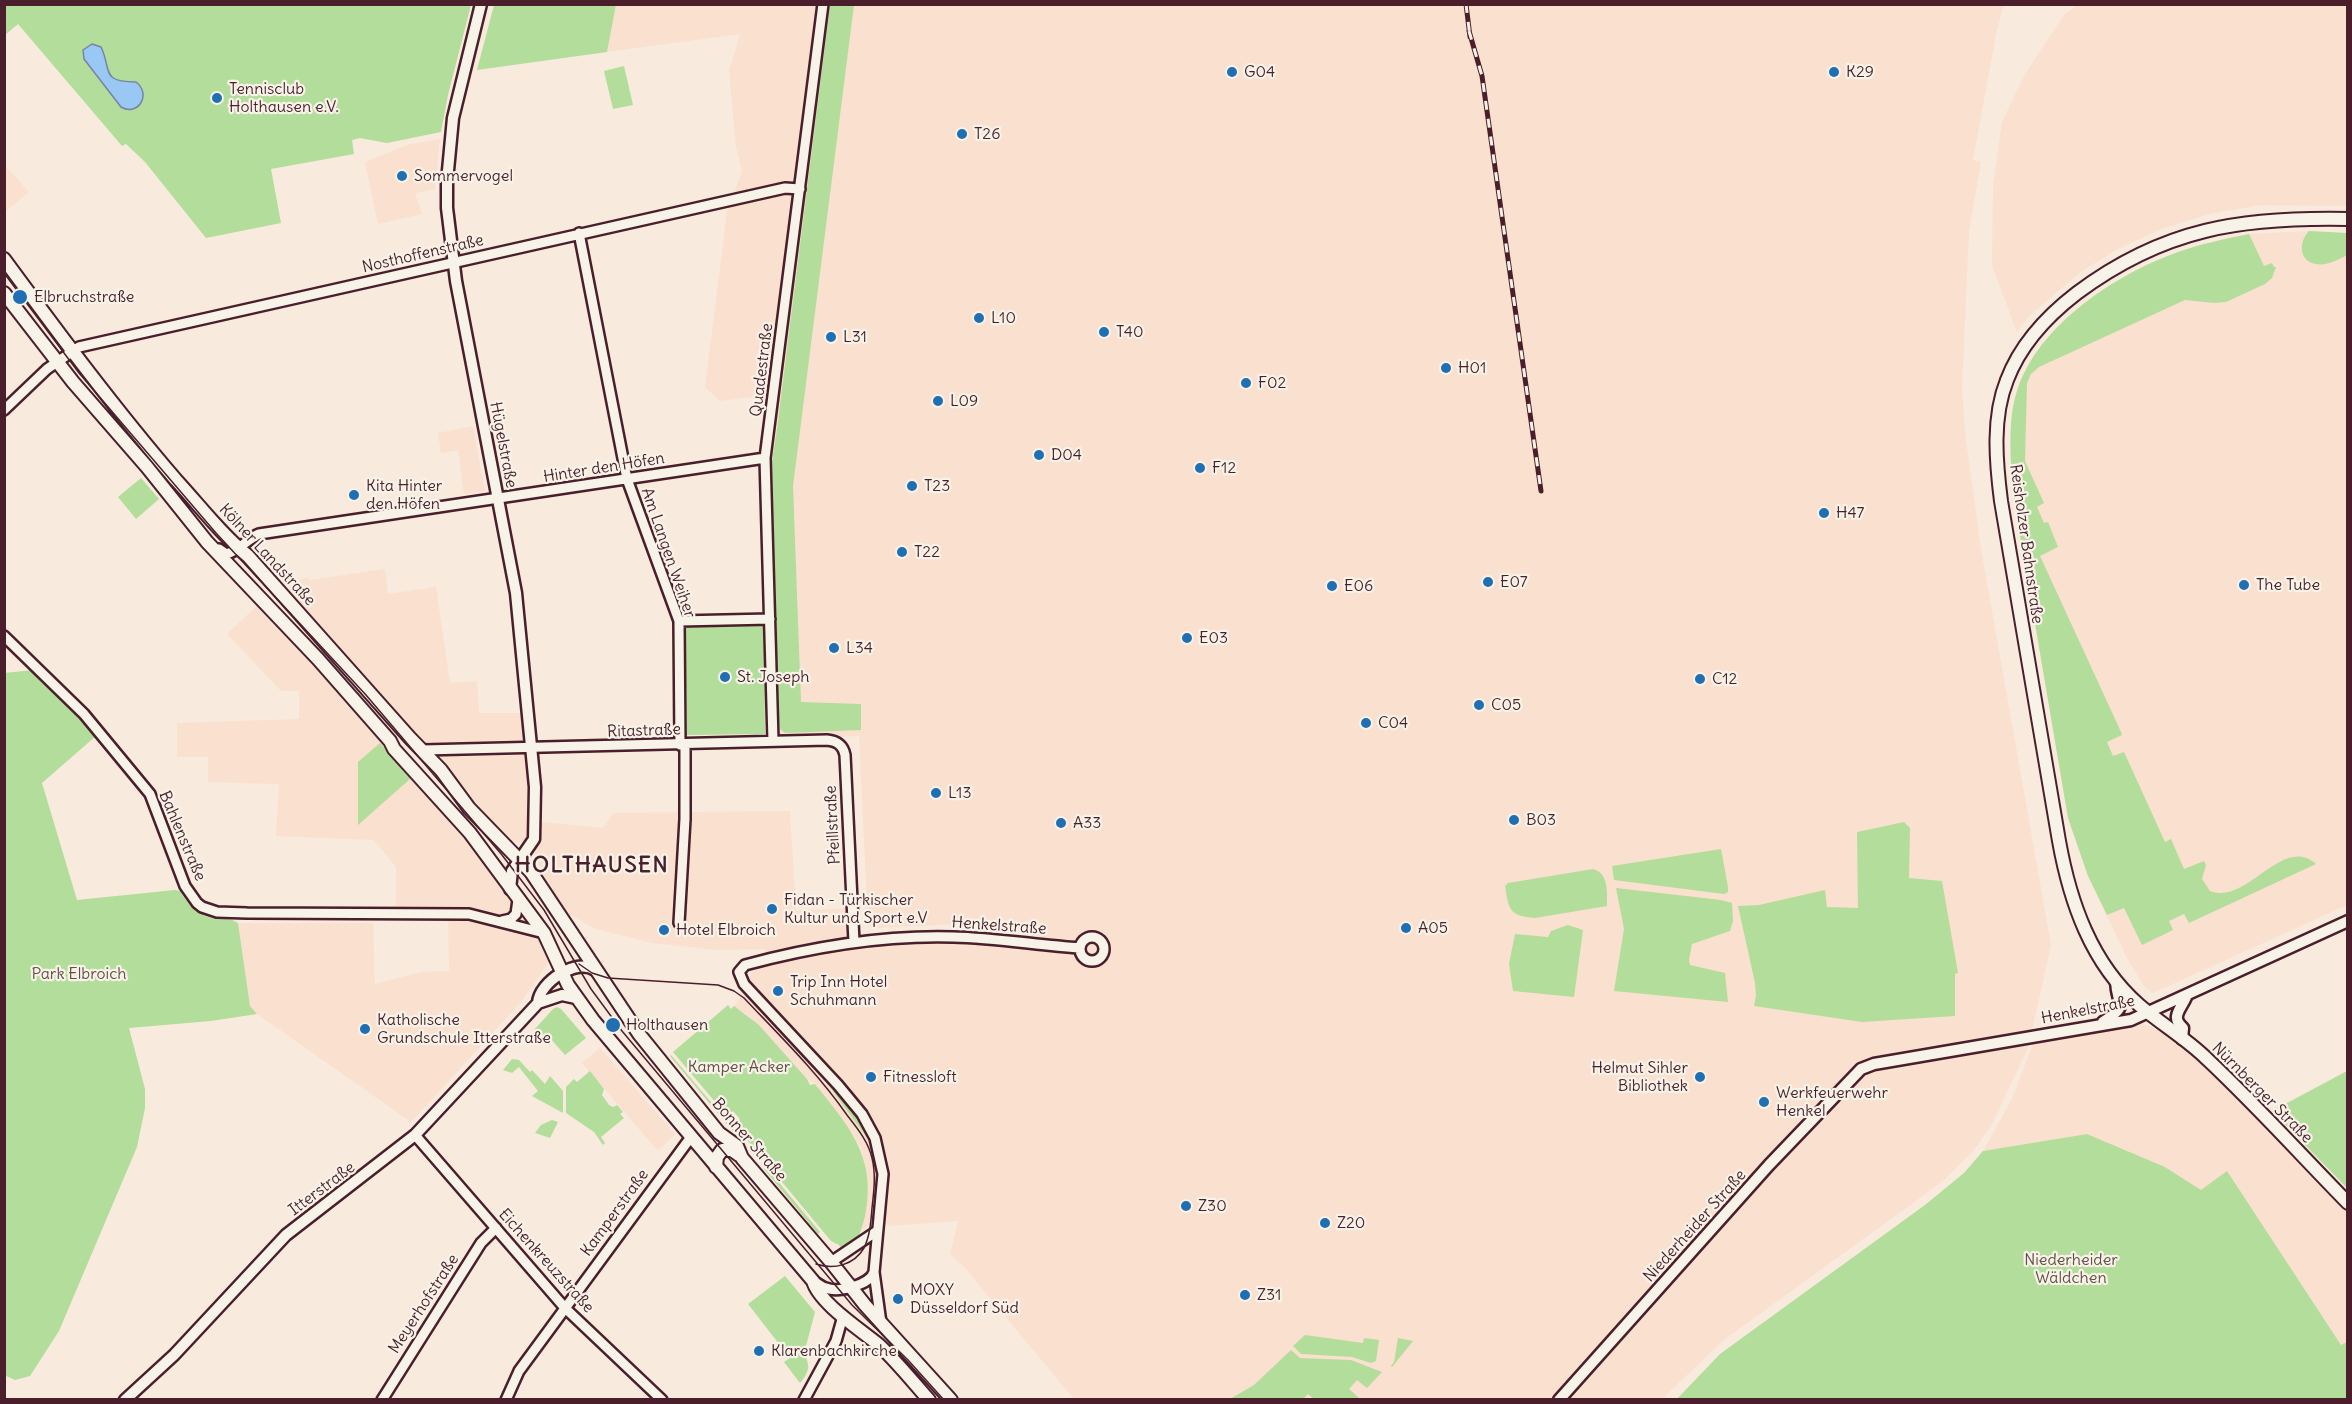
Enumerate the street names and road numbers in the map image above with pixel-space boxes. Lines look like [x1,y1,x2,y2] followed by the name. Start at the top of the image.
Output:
[360,231,486,277] street label: Nosthoffenstraße
[747,322,777,418] street label: Quadestraße
[485,400,521,490] street label: Hügelstraße
[542,449,666,487] street label: Hinter den Höfen
[2005,463,2047,625] street label: Reisholzer Bahnstraße
[637,485,699,621] street label: Am Langen Weiher
[215,500,319,610] street label: Kölner Landstraße
[607,720,681,742] street label: Ritastraße
[821,785,845,865] street label: Pfeillstraße
[154,788,210,884] street label: Bahlenstraße
[951,913,1047,939] street label: Henkelstraße
[2040,992,2136,1028] street label: Henkelstraße
[2208,1039,2316,1147] street label: Nürnberger Straße
[708,1095,790,1185] street label: Bonner Straße
[285,1158,359,1220] street label: Itterstraße
[577,1166,653,1260] street label: Kamperstraße
[1640,1166,1750,1286] street label: Niederheider Straße
[494,1205,598,1317] street label: Eichenkreuzstraße
[385,1251,463,1357] street label: Meyerhofstraße

